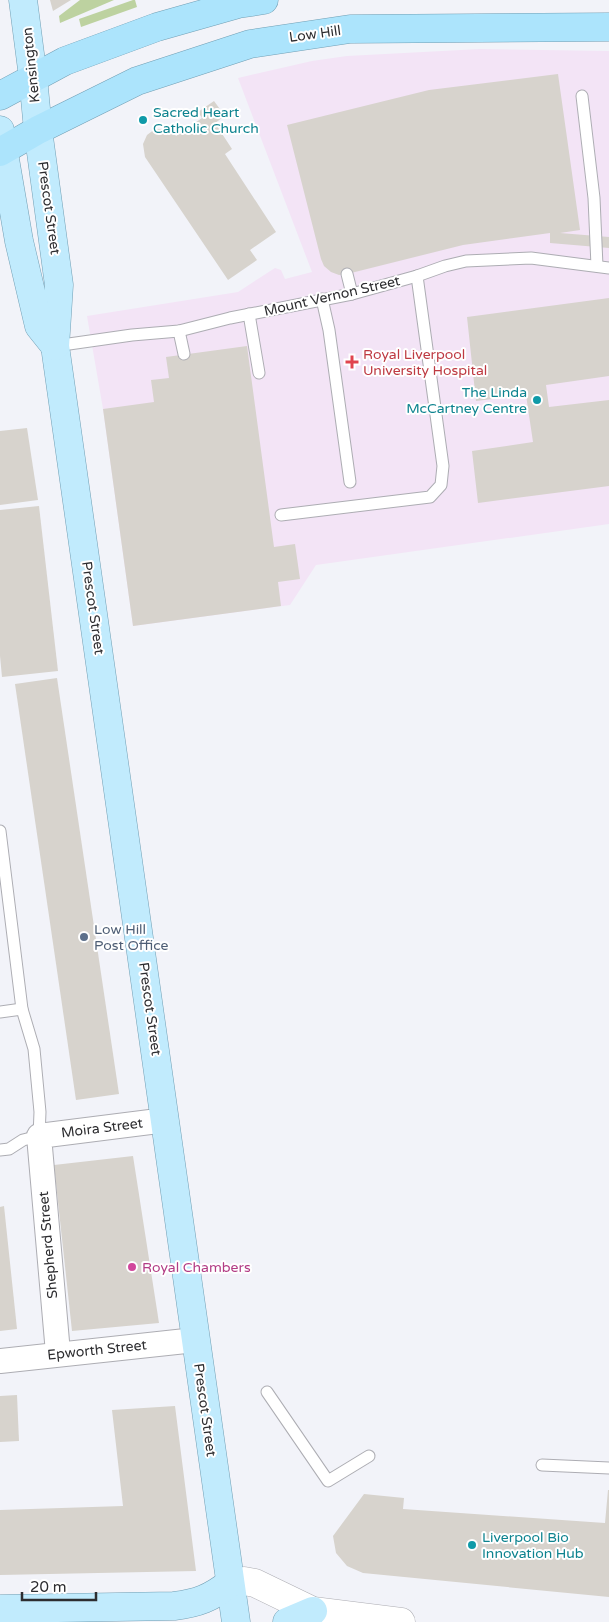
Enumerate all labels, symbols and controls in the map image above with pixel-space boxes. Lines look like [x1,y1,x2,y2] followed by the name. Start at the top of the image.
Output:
[288,22,342,46] street label: Low Hill
[19,26,43,104] street label: Kensington
[153,104,259,137] place label: Sacred Heart Catholic Church
[137,114,149,126] marker: Sacred Heart Catholic Church
[34,160,64,256] street label: Prescot Street
[262,272,402,320] street label: Mount Vernon Street
[363,346,487,379] place label: Royal Liverpool University Hospital
[345,355,359,369] marker: Royal Liverpool University Hospital
[406,384,527,417] place label: The Linda McCartney Centre
[531,394,543,406] marker: The Linda McCartney Centre
[78,560,108,656] street label: Prescot Street
[94,921,169,954] place label: Low Hill Post Office
[78,931,90,943] marker: Low Hill Post Office
[135,961,165,1057] street label: Prescot Street
[60,1114,144,1141] street label: Moira Street
[35,1190,61,1299] street label: Shepherd Street
[142,1259,251,1276] place label: Royal Chambers
[126,1261,138,1273] marker: Royal Chambers
[46,1336,148,1364] street label: Epworth Street
[190,1362,220,1458] street label: Prescot Street
[482,1529,584,1562] place label: Liverpool Bio Innovation Hub
[466,1539,478,1551] marker: Liverpool Bio Innovation Hub
[22,1570,96,1602] scale bar
[30,1578,67,1596] text: 20 m

